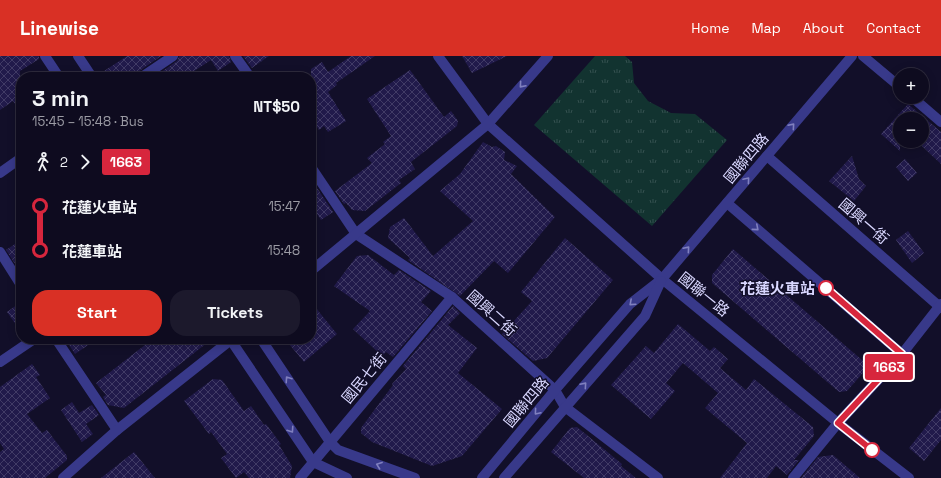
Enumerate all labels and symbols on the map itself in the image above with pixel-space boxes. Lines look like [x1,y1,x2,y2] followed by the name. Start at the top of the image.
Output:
[520,81,527,88] one-way arrow
[787,124,794,131] one-way arrow
[719,129,773,187] street label: 國聯四路
[742,177,749,184] one-way arrow
[835,194,893,248] street label: 國興一街
[751,224,759,231] one-way arrow
[683,247,690,254] one-way arrow
[675,268,733,320] street label: 國聯一路
[740,279,815,298] place label: 花蓮火車站
[818,280,834,296] marker: 花蓮火車站
[463,286,521,340] street label: 國興二街
[629,299,636,306] one-way arrow
[337,349,391,407] street label: 國民七街
[861,354,917,380] line badge: 1663
[499,373,553,431] street label: 國聯四路
[285,376,293,383] one-way arrow
[580,382,587,390] one-way arrow
[534,407,541,414] one-way arrow
[286,426,294,433] one-way arrow
[864,442,880,458] unlabelled marker
[375,461,382,469] one-way arrow

